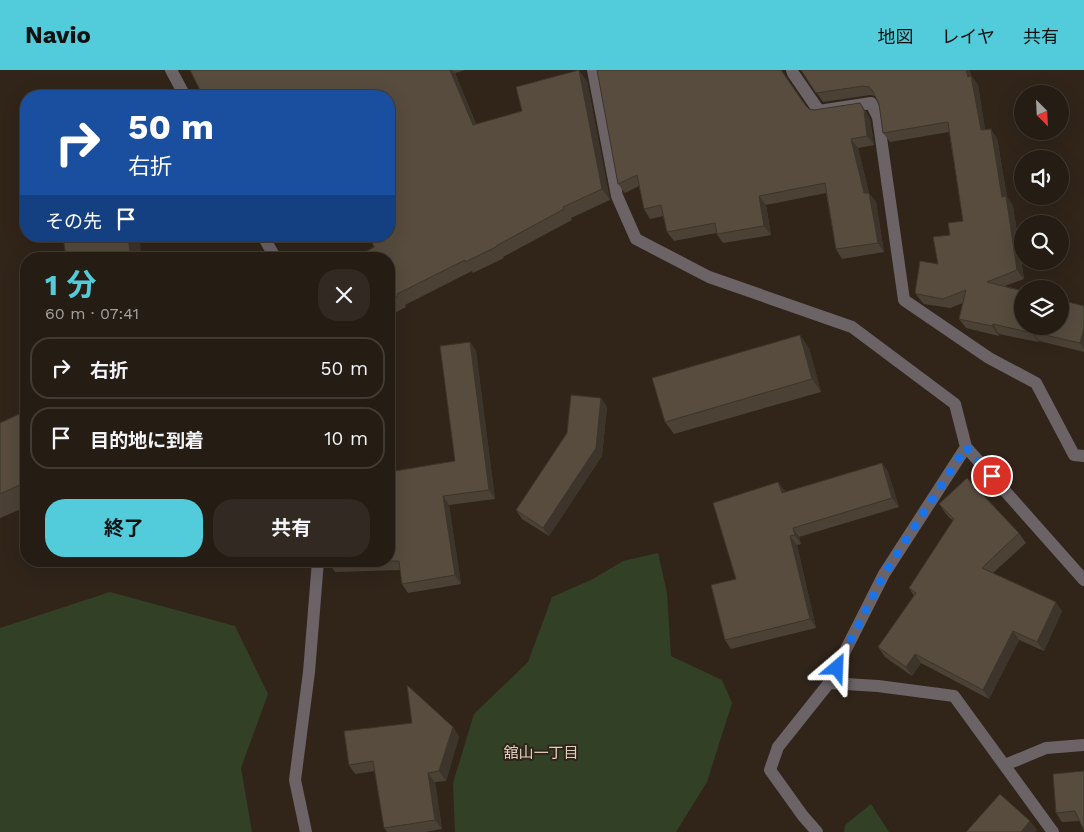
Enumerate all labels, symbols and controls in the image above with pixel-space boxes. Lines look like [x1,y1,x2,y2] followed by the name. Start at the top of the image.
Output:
[25,21,91,49] text: Navio
[878,26,914,47] text: 地図
[942,26,995,47] text: レイヤ
[1023,26,1059,47] text: 共有
[1014,85,1069,140] north arrow
[1014,85,1069,335] map controls
[128,106,214,148] text: 50 m
[45,110,110,175] icon: right
[1014,150,1069,205] button: sound
[128,154,172,179] text: 右折
[112,205,140,233] icon: arrive
[45,210,102,233] text: その先
[1014,215,1069,270] button: search
[45,267,97,302] text: 1 分
[318,269,370,321] button: close
[1014,280,1069,335] button: layers
[45,304,139,323] text: 60 m · 07:41
[47,354,75,382] icon: right
[321,357,368,380] text: 50 m
[90,359,128,382] text: 右折
[47,424,75,452] icon: arrive
[324,427,368,450] text: 10 m
[90,429,204,452] text: 目的地に到着
[971,455,1013,497] pin
[978,462,1006,490] icon: arrive
[45,499,203,557] button: 終了
[213,499,370,557] button: 共有
[810,641,862,693] position arrow
[503,744,579,762] district label: 舘山一丁目

